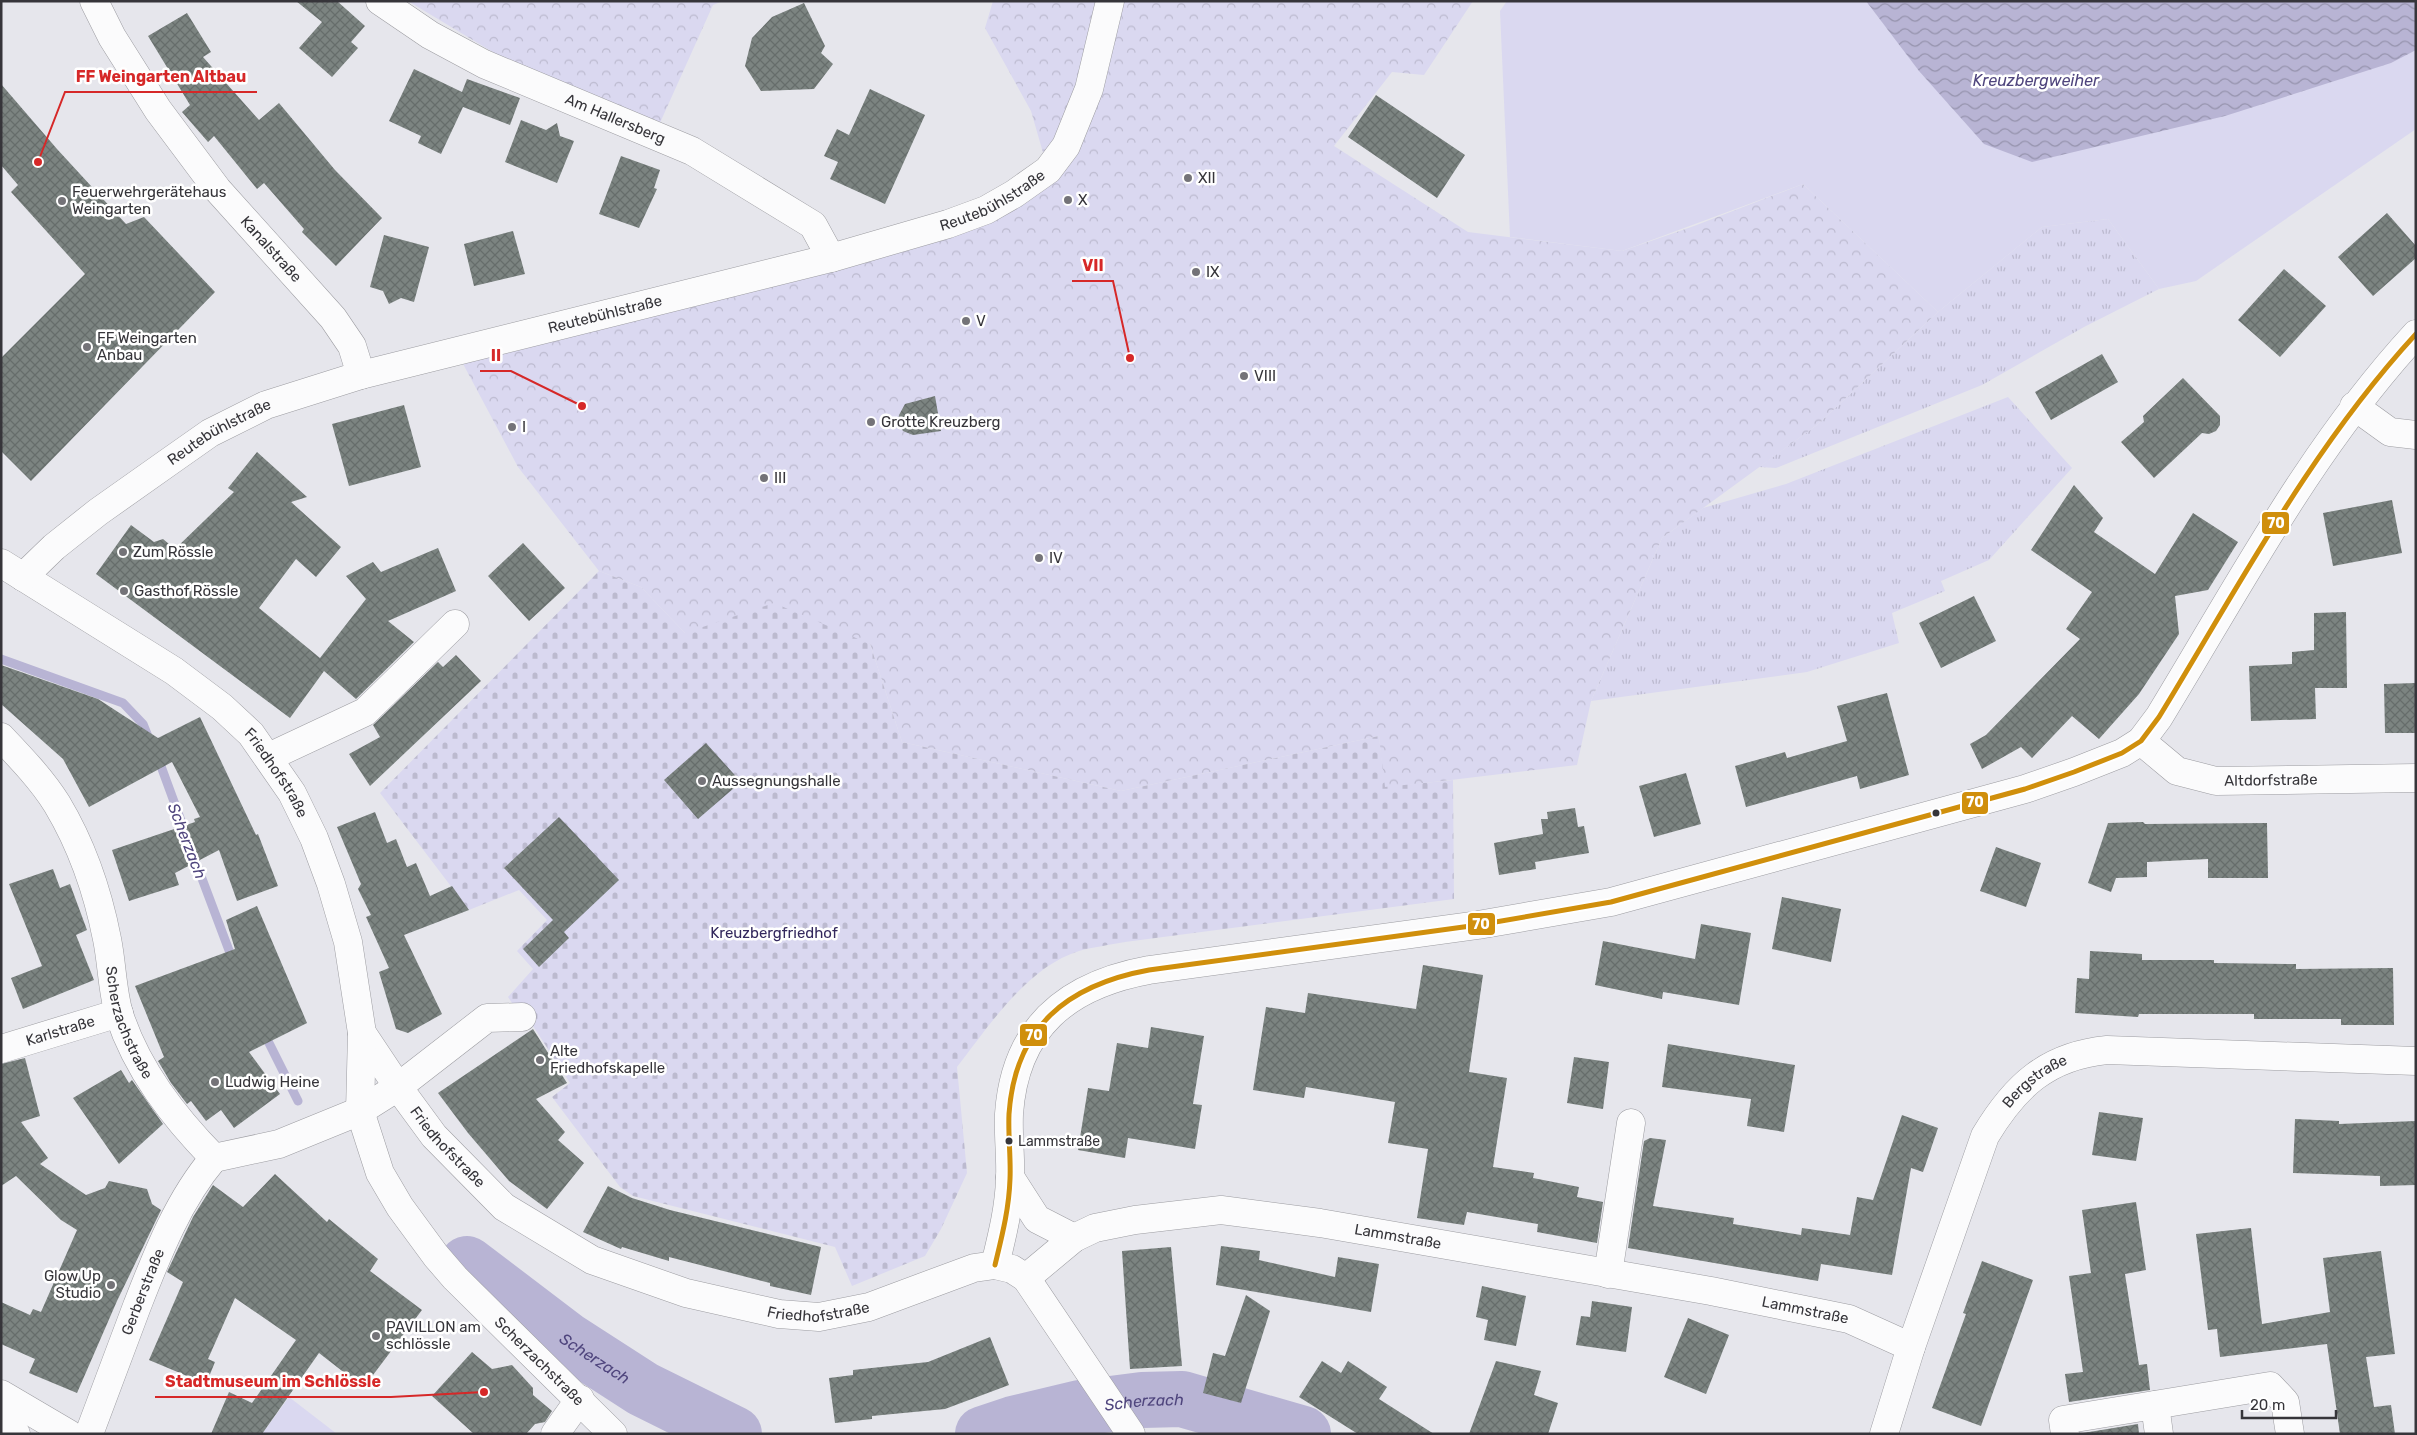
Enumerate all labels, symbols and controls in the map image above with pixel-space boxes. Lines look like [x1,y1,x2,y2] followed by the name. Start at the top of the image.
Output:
[65,61,257,92] callout: FF Weingarten Altbau
[76,67,246,86] text: FF Weingarten Altbau
[1973,71,2100,90] water label: Kreuzbergweiher
[562,90,668,148] street label: Am Hallersberg
[938,166,1048,235] street label: Reutebühlstraße
[1198,169,1216,187] place label: XII
[1182,172,1194,184] marker: XII
[72,183,227,218] place label: Feuerwehrgerätehaus Weingarten
[1078,191,1088,209] place label: X
[1062,194,1074,206] marker: X
[56,195,68,207] marker: Feuerwehrgerätehaus Weingarten
[237,212,305,286] street label: Kanalstraße
[1072,250,1113,281] callout: VII
[1082,256,1104,275] text: VII
[1206,263,1220,281] place label: IX
[1190,266,1202,278] marker: IX
[546,291,664,337] street label: Reutebühlstraße
[976,312,986,330] place label: V
[960,315,972,327] marker: V
[97,329,197,364] place label: FF Weingarten Anbau
[480,340,511,371] callout: II
[81,341,93,353] marker: FF Weingarten Anbau
[491,346,501,365] text: II
[1254,367,1276,385] place label: VIII
[1238,370,1250,382] marker: VIII
[164,395,273,469] street label: Reutebühlstraße
[881,413,1001,431] place label: Grotte Kreuzberg
[865,416,877,428] marker: Grotte Kreuzberg
[522,418,526,436] place label: I
[506,421,518,433] marker: I
[774,469,786,487] place label: III
[758,472,770,484] marker: III
[2261,511,2290,535] line badge: 70
[2267,515,2285,532] text: 70
[133,543,213,561] place label: Zum Rössle
[117,546,129,558] marker: Zum Rössle
[1049,549,1063,567] place label: IV
[1033,552,1045,564] marker: IV
[134,582,238,600] place label: Gasthof Rössle
[118,585,130,597] marker: Gasthof Rössle
[241,724,312,821] street label: Friedhofstraße
[2224,770,2318,790] street label: Altdorfstraße
[712,772,841,790] place label: Aussegnungshalle
[696,775,708,787] marker: Aussegnungshalle
[1961,791,1989,815] line badge: 70
[1966,794,1984,811] text: 70
[164,800,210,882] water label: Scherzach
[1931,808,1941,818] unlabelled marker
[1467,912,1496,936] line badge: 70
[1472,916,1490,933] text: 70
[710,924,838,942] park label: Kreuzbergfriedhof
[102,965,157,1082] street label: Scherzachstraße
[24,1012,97,1050] street label: Karlstraße
[1019,1023,1048,1047] line badge: 70
[1025,1027,1043,1044] text: 70
[550,1042,665,1077] place label: Alte Friedhofskapelle
[1999,1051,2070,1111] street label: Bergstraße
[534,1054,546,1066] marker: Alte Friedhofskapelle
[225,1073,320,1091] place label: Ludwig Heine
[209,1076,221,1088] marker: Ludwig Heine
[406,1103,489,1191] street label: Friedhofstraße
[1018,1133,1100,1150] place label: Lammstraße
[1004,1136,1014,1146] marker: Lammstraße
[1353,1220,1443,1253] street label: Lammstraße
[118,1246,168,1338] street label: Gerberstraße
[44,1267,101,1302] place label: Glow Up Studio
[105,1279,117,1291] marker: Glow Up Studio
[1760,1293,1850,1328] street label: Lammstraße
[765,1298,871,1326] street label: Friedhofstraße
[491,1313,588,1409] street label: Scherzachstraße
[386,1318,481,1353] place label: PAVILLON am schlössle
[556,1329,634,1388] water label: Scherzach
[370,1330,382,1342] marker: PAVILLON am schlössle
[155,1366,391,1397] callout: Stadtmuseum im Schlössle
[165,1372,381,1391] text: Stadtmuseum im Schlössle
[2242,1388,2336,1420] scale bar
[1103,1389,1184,1414] water label: Scherzach
[2250,1396,2285,1414] text: 20 m

